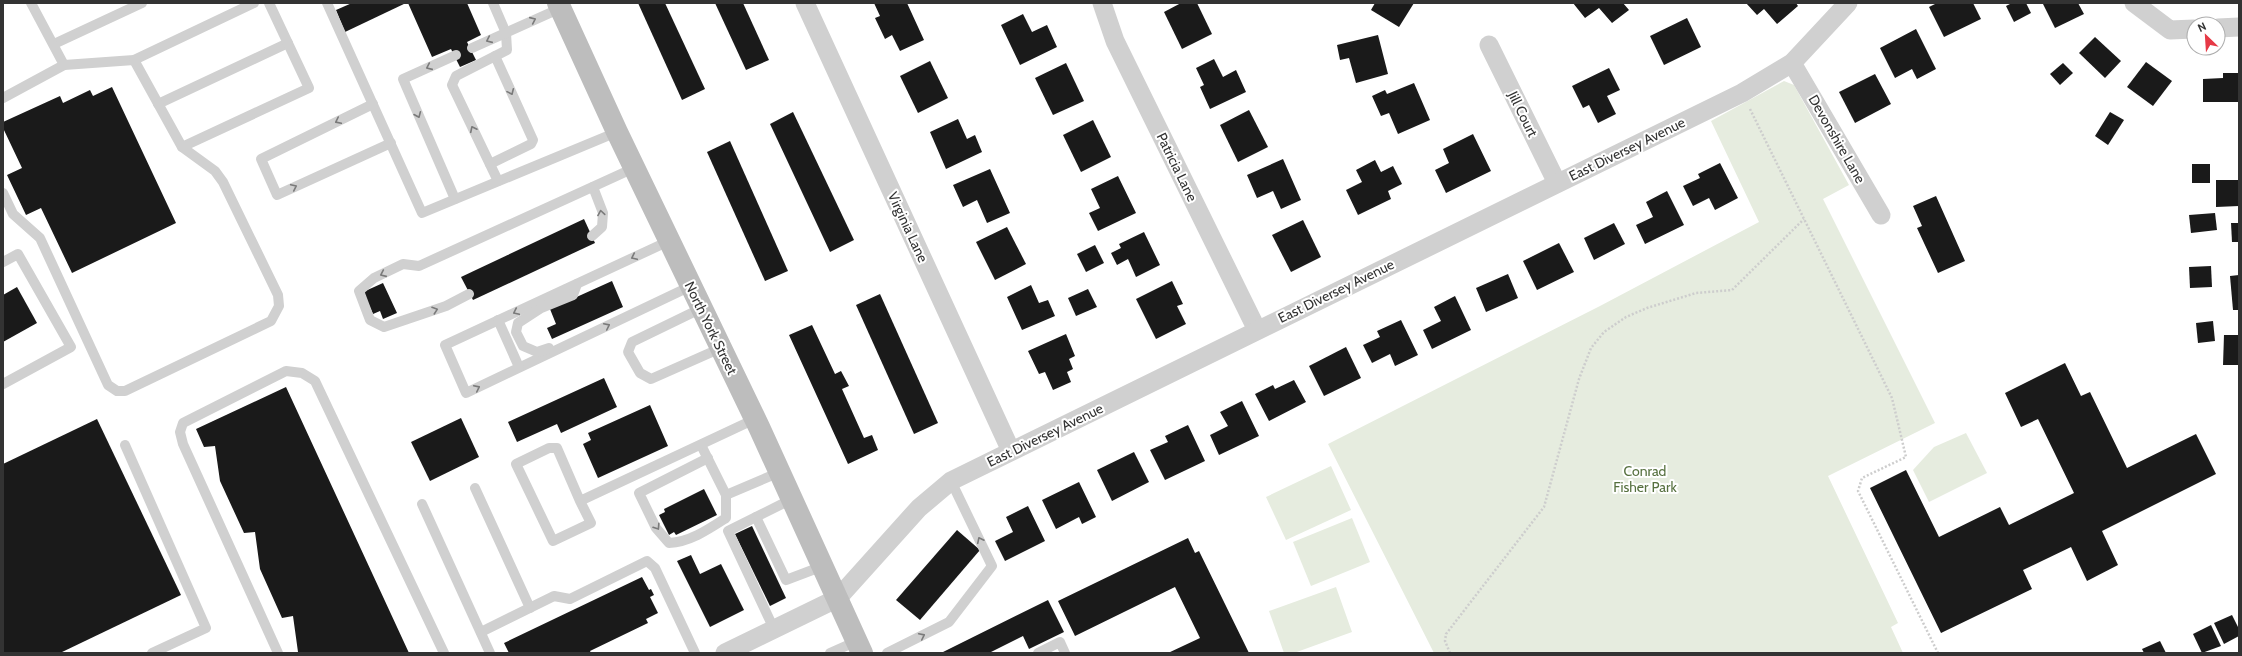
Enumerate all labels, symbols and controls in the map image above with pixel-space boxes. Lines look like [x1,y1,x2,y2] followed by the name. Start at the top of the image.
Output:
[2186,16,2226,56] north arrow
[530,17,537,25] one-way arrow
[2195,19,2208,35] text: N
[486,35,494,43] one-way arrow
[426,62,434,70] one-way arrow
[506,87,514,95] one-way arrow
[1504,87,1542,140] street label: Jill Court
[1804,92,1870,186] street label: Devonshire Lane
[414,111,422,118] one-way arrow
[1566,113,1688,185] street label: East Diversey Avenue
[335,116,342,124] one-way arrow
[470,125,478,133] one-way arrow
[1153,130,1201,204] street label: Patricia Lane
[291,184,298,192] one-way arrow
[884,189,932,265] street label: Virginia Lane
[597,210,606,216] one-way arrow
[631,252,638,260] one-way arrow
[1275,255,1397,327] street label: East Diversey Avenue
[379,269,387,277] one-way arrow
[681,278,741,378] street label: North York Street
[431,306,438,314] one-way arrow
[513,307,520,315] one-way arrow
[603,323,611,330] one-way arrow
[473,385,481,393] one-way arrow
[984,399,1106,471] street label: East Diversey Avenue
[1613,462,1678,496] park label: Conrad Fisher Park
[652,523,660,530] one-way arrow
[977,537,985,545] one-way arrow
[917,633,925,641] one-way arrow

